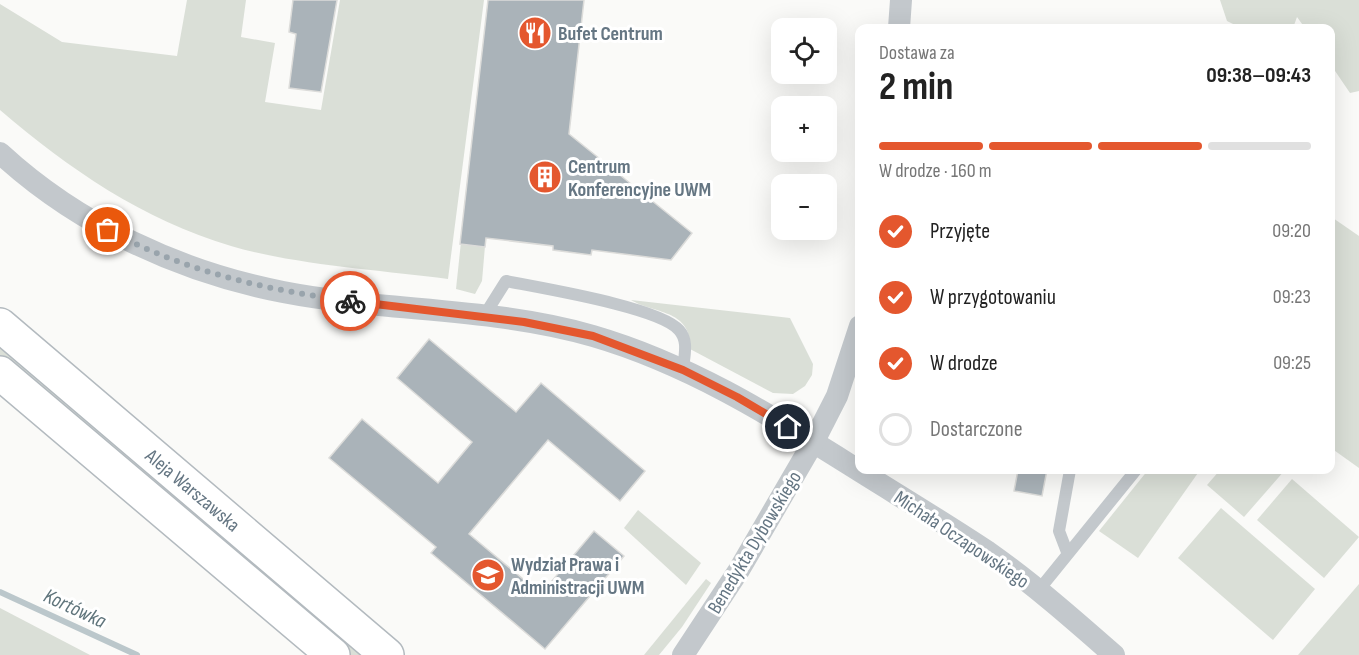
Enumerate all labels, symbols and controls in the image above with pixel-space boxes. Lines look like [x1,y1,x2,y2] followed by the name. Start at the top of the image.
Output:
[517,15,553,51] restaurant icon: Bufet Centrum
[771,18,837,240] map controls
[771,18,837,84] button: locate
[558,22,663,46] place label: Bufet Centrum
[879,41,955,65] text: Dostawa za
[1206,62,1311,89] text: 09:38–09:43
[879,64,953,111] text: 2 min
[771,96,837,162] button: +
[568,155,711,202] place label: Centrum Konferencyjne UWM
[527,159,563,195] building icon: Centrum Konferencyjne UWM
[879,159,992,183] text: W drodze · 160 m
[771,174,837,240] button: −
[82,204,133,255] pin
[91,213,124,246] icon: bag
[879,215,912,248] icon: check
[930,218,990,245] text: Przyjęte
[1272,219,1311,243] text: 09:20
[320,271,380,331] courier
[879,281,912,314] icon: check
[930,284,1056,311] text: W przygotowaniu
[334,285,367,318] icon: bike
[1273,285,1311,309] text: 09:23
[879,347,912,380] icon: check
[930,350,998,377] text: W drodze
[1273,351,1311,375] text: 09:25
[762,401,813,452] pin
[771,410,804,443] icon: home
[930,416,1023,443] text: Dostarczone
[139,444,245,537] street label: Aleja Warszawska
[703,467,807,618] street label: Benedykta Dybowskiego
[889,486,1033,594] street label: Michała Oczapowskiego
[510,553,644,600] place label: Wydział Prawa i Administracji UWM
[470,557,506,593] school or university icon: Wydział Prawa i Administracji UWM
[40,583,110,634] water label: Kortówka

